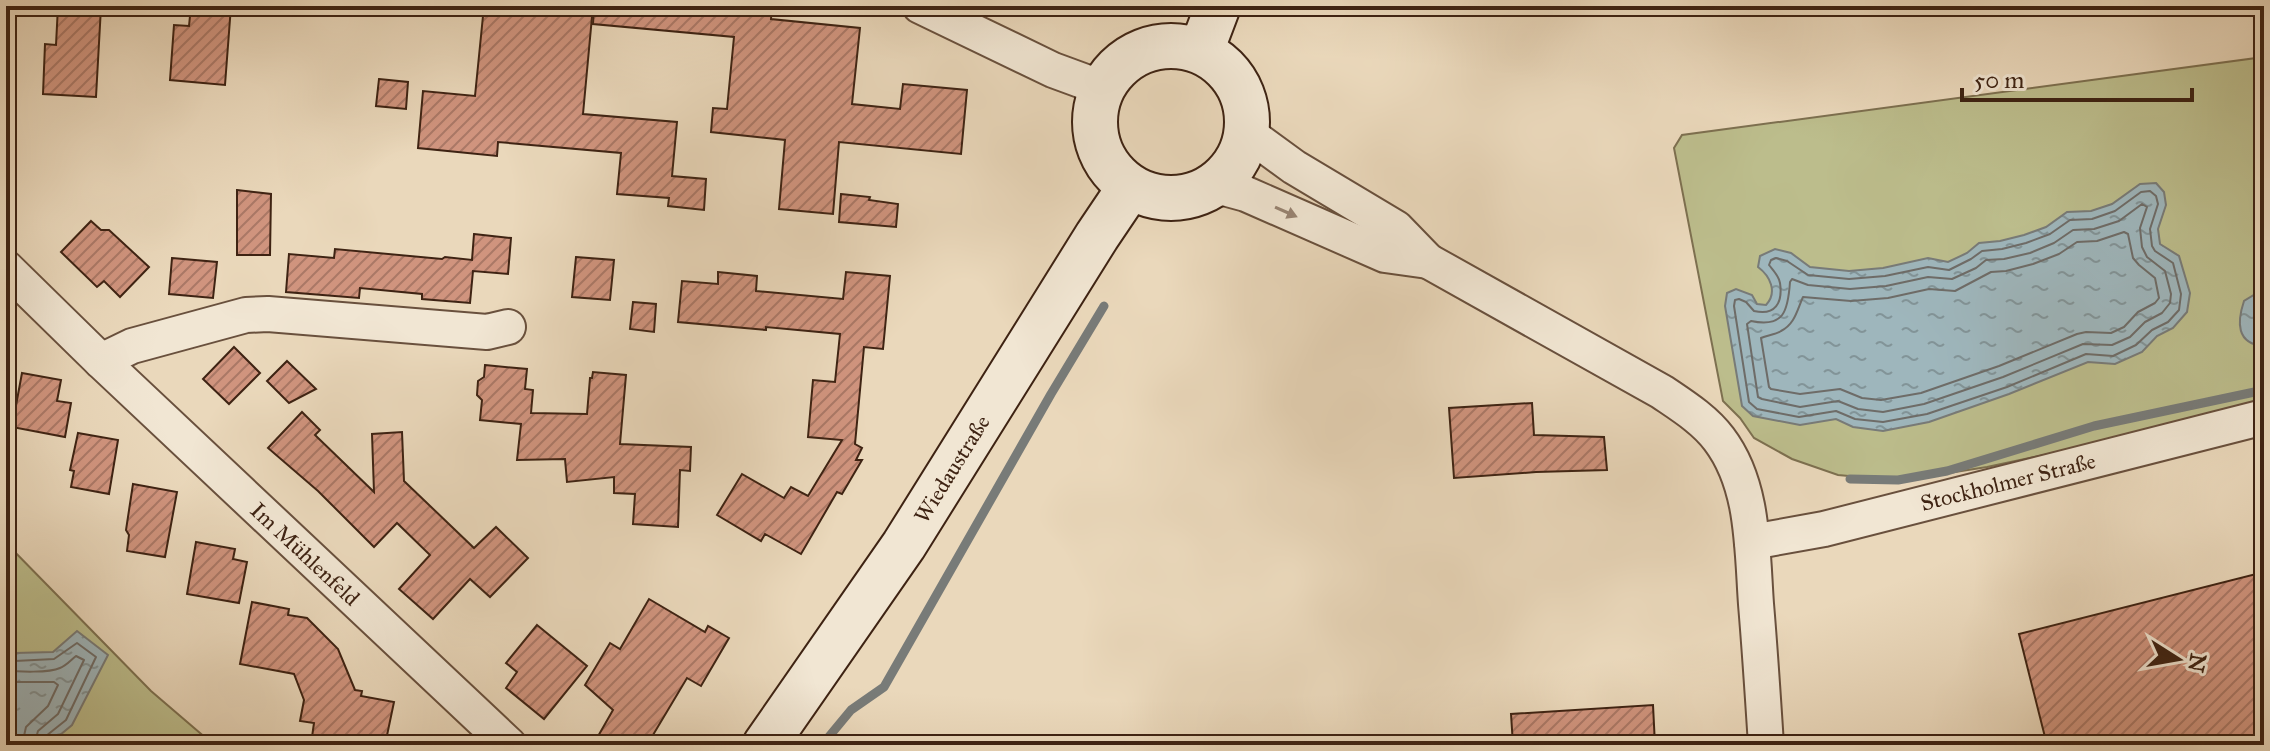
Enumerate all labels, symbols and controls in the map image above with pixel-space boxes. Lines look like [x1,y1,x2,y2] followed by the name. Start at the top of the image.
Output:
[1962,52,2192,102] scale bar
[1974,65,2024,95] text: 50 m
[1275,205,1298,218] one-way arrow
[908,410,996,528] street label: Wiedaustraße
[1918,447,2098,517] street label: Stockholmer Straße
[245,497,365,611] street label: Im Mühlenfeld
[2138,619,2218,699] north arrow
[2182,651,2212,675] text: N

